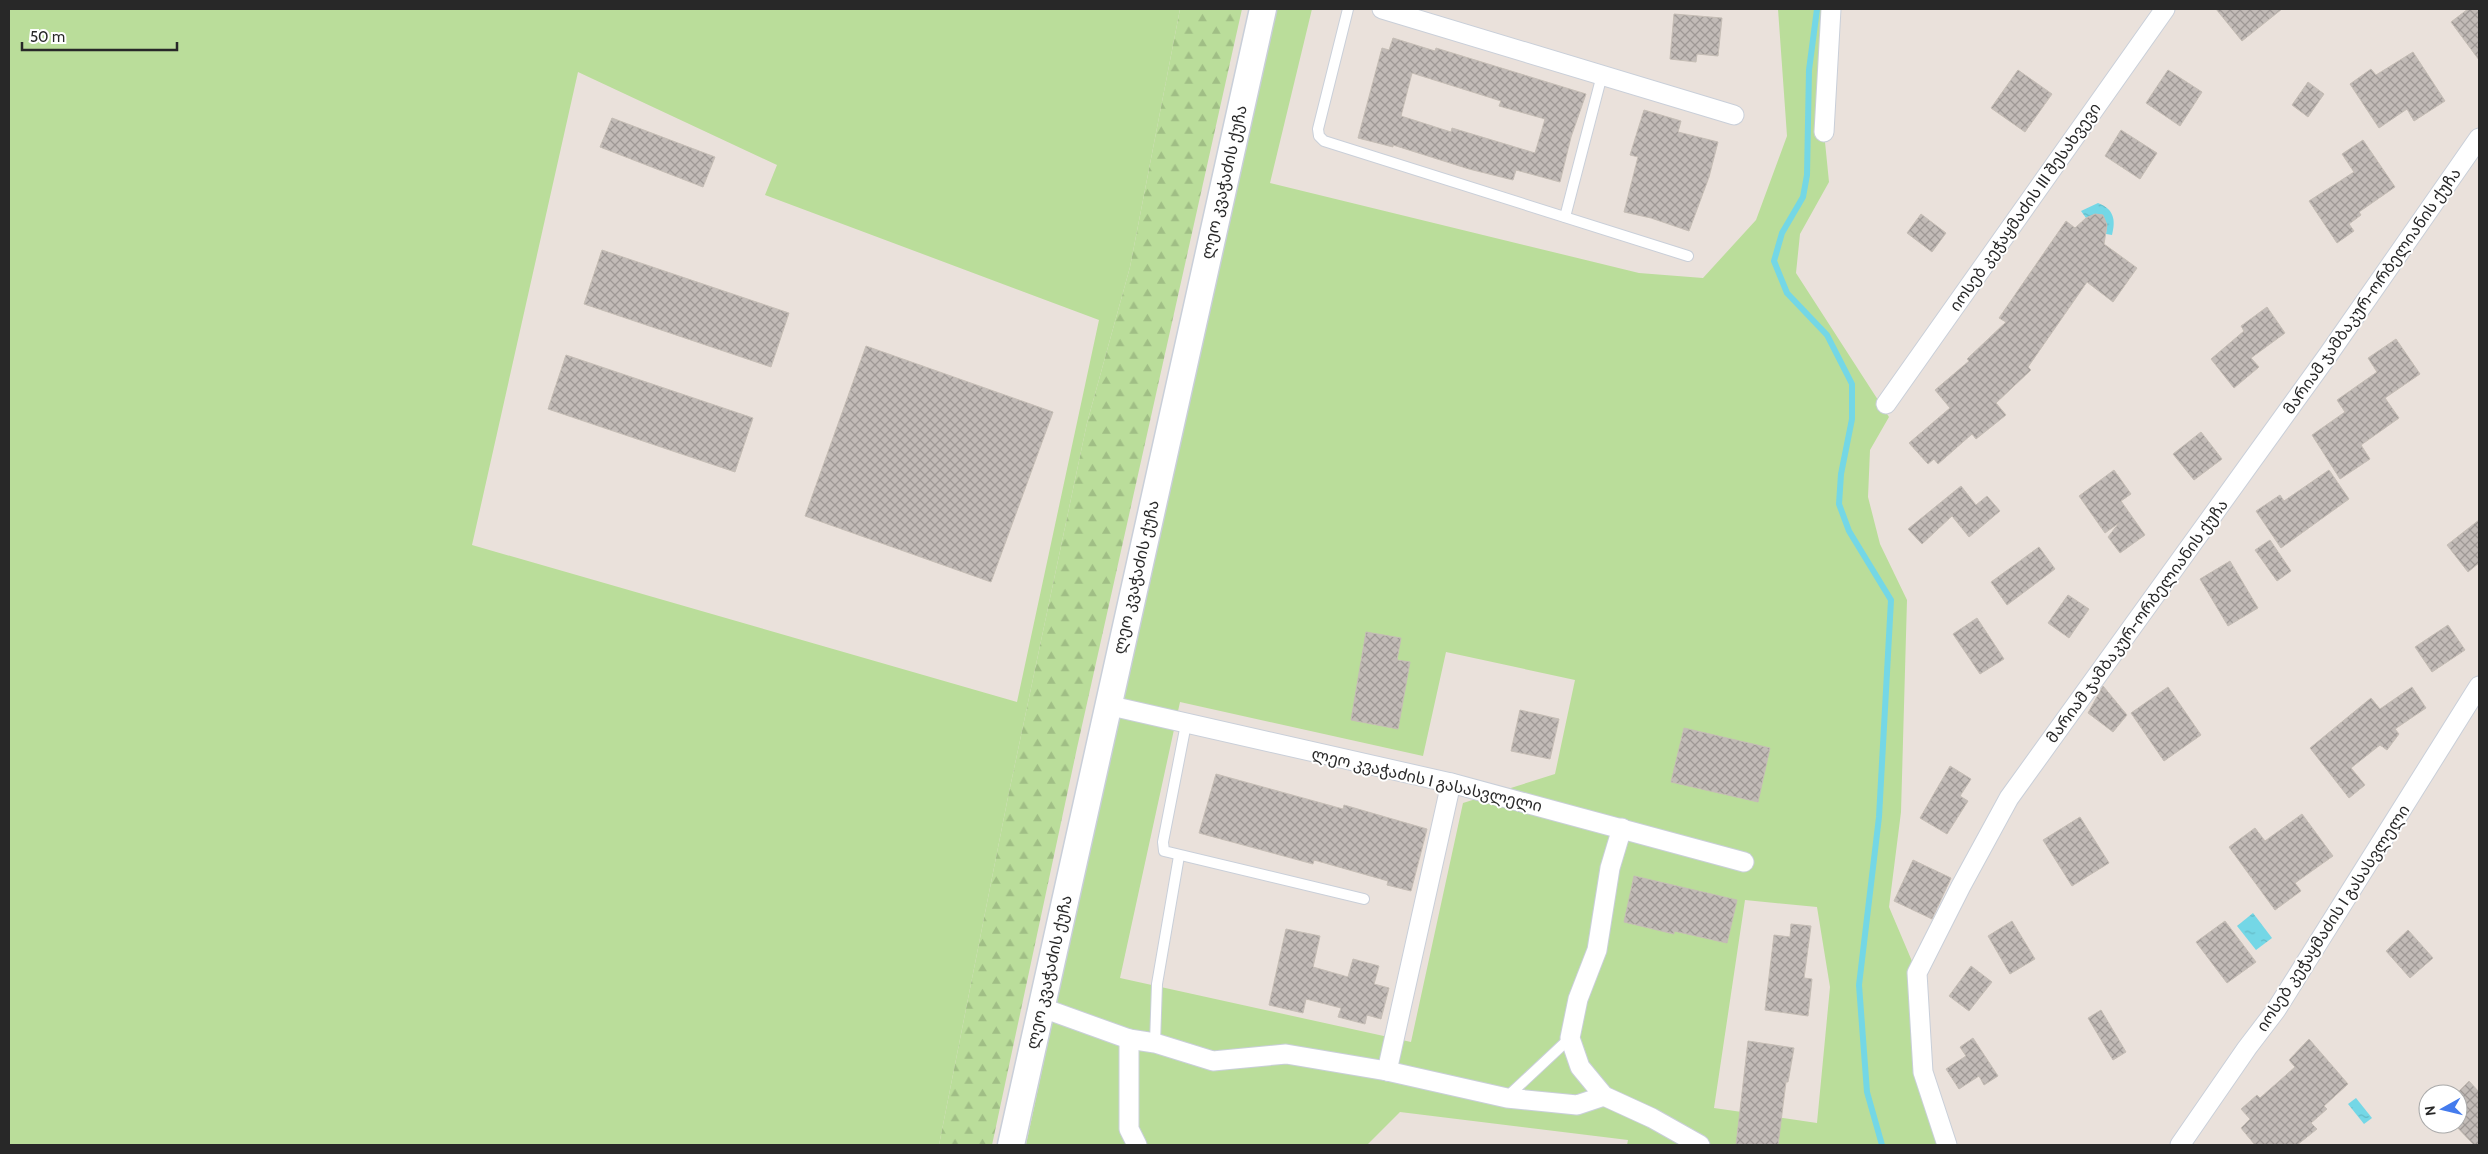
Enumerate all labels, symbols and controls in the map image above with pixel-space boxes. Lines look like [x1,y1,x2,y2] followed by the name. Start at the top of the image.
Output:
[22,20,178,52] scale bar
[30,28,65,46] text: 50 m
[1946,99,2104,315] street label: იოსებ კეჭაყმაძის III შესახვევი
[1197,103,1252,261] street label: ლეო კვაჭაძის ქუჩა
[2279,164,2466,418] street label: მარიამ ჯამბაკურ-ორბელიანის ქუჩა
[2042,495,2233,747] street label: მარიამ ჯამბაკურ-ორბელიანის ქუჩა
[1109,498,1164,656] street label: ლეო კვაჭაძის ქუჩა
[1310,744,1544,817] street label: ლეო კვაჭაძის I გასასვლელი
[2252,801,2414,1035] street label: იოსებ კეჭაყმაძის I გასასვლელი
[1022,893,1077,1051] street label: ლეო კვაჭაძის ქუჩა
[2418,1084,2468,1134] north arrow
[2421,1105,2440,1117] text: N

